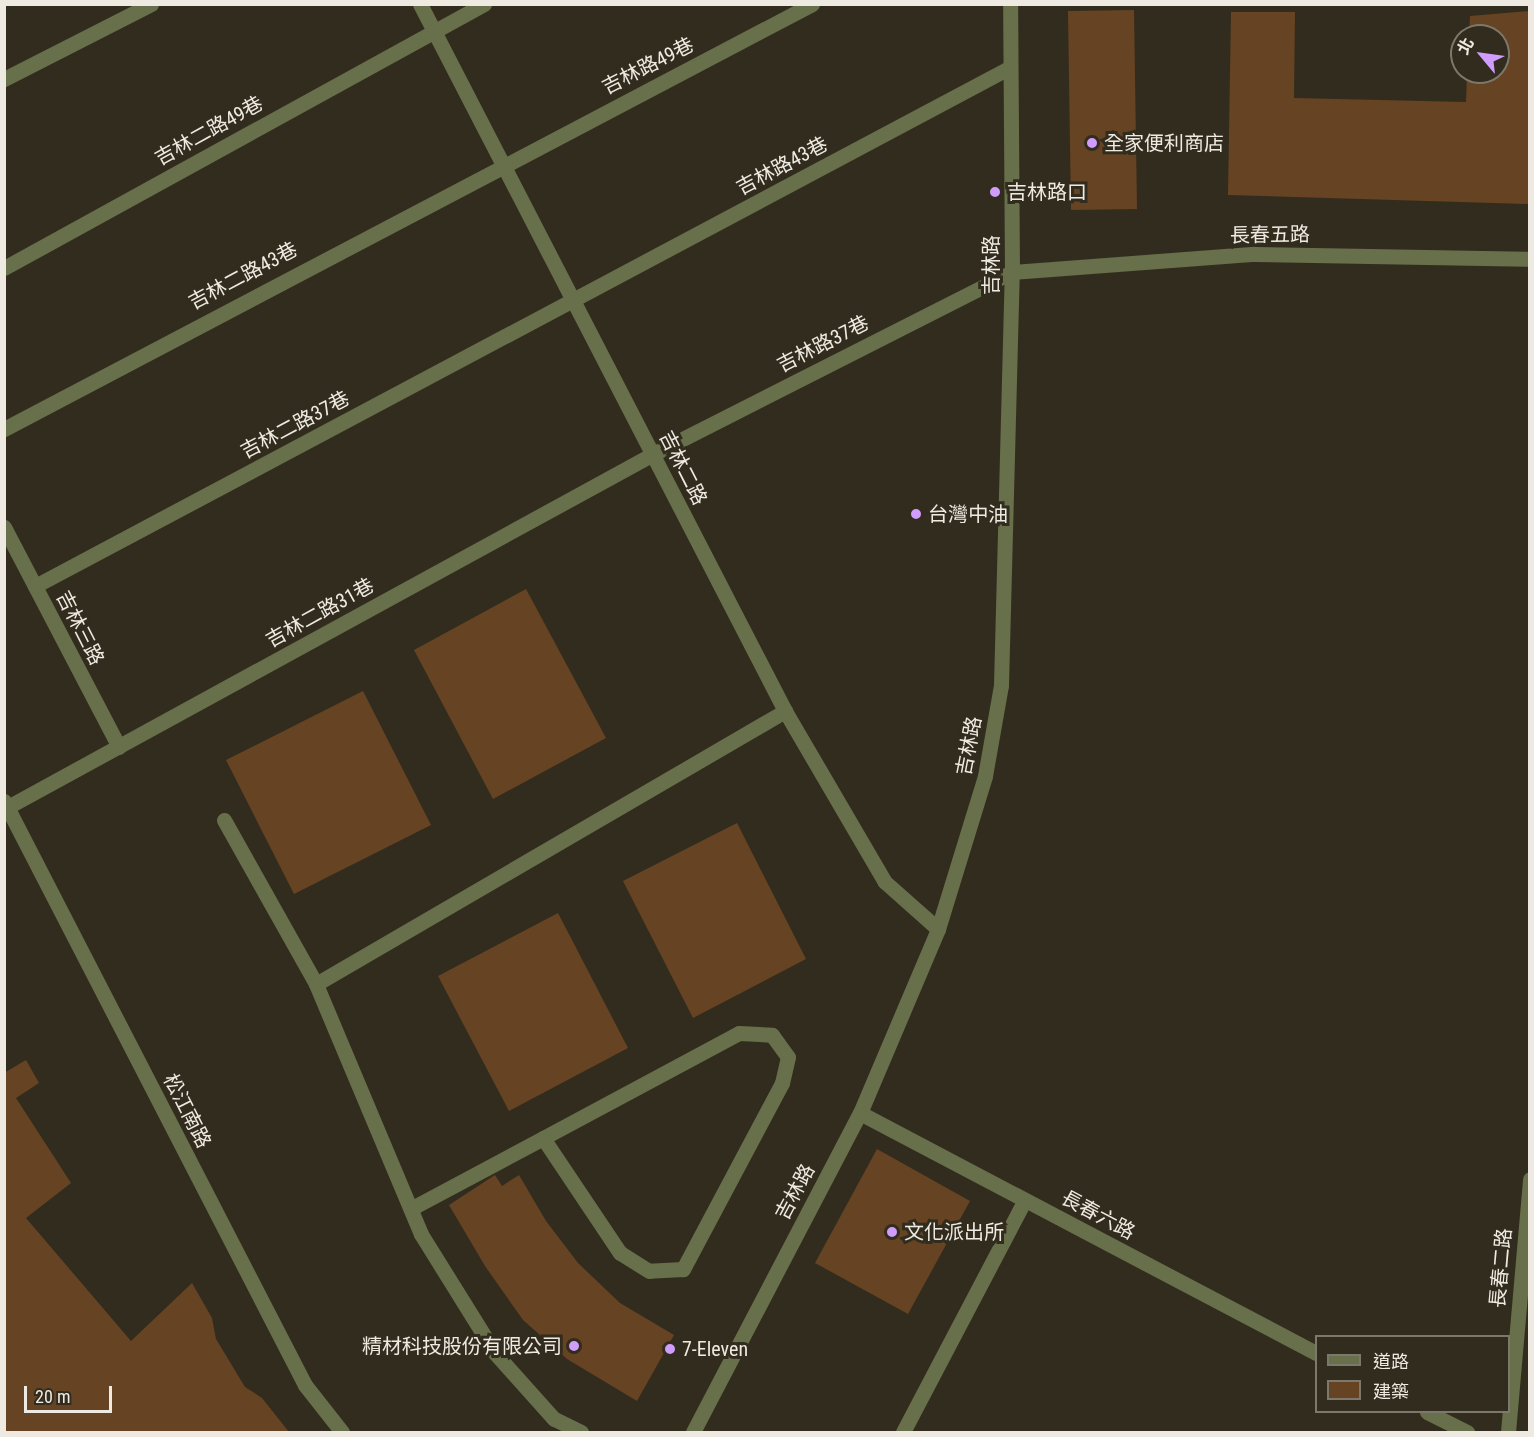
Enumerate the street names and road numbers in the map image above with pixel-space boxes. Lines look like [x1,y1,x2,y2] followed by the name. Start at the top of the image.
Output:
[598,33,698,99] street label: 吉林路49巷
[151,91,267,171] street label: 吉林二路49巷
[732,132,832,200] street label: 吉林路43巷
[1230,222,1310,248] street label: 長春五路
[979,235,1003,295] street label: 吉林路
[185,237,301,315] street label: 吉林二路43巷
[773,311,873,377] street label: 吉林路37巷
[237,386,353,464] street label: 吉林二路37巷
[654,427,712,509] street label: 吉林二路
[262,573,378,653] street label: 吉林二路31巷
[51,587,109,669] street label: 吉林三路
[951,714,987,778] street label: 吉林路
[158,1070,216,1152] street label: 松江南路
[770,1160,820,1224] street label: 吉林路
[1057,1186,1139,1244] street label: 長春六路
[1486,1227,1516,1309] street label: 長春二路

